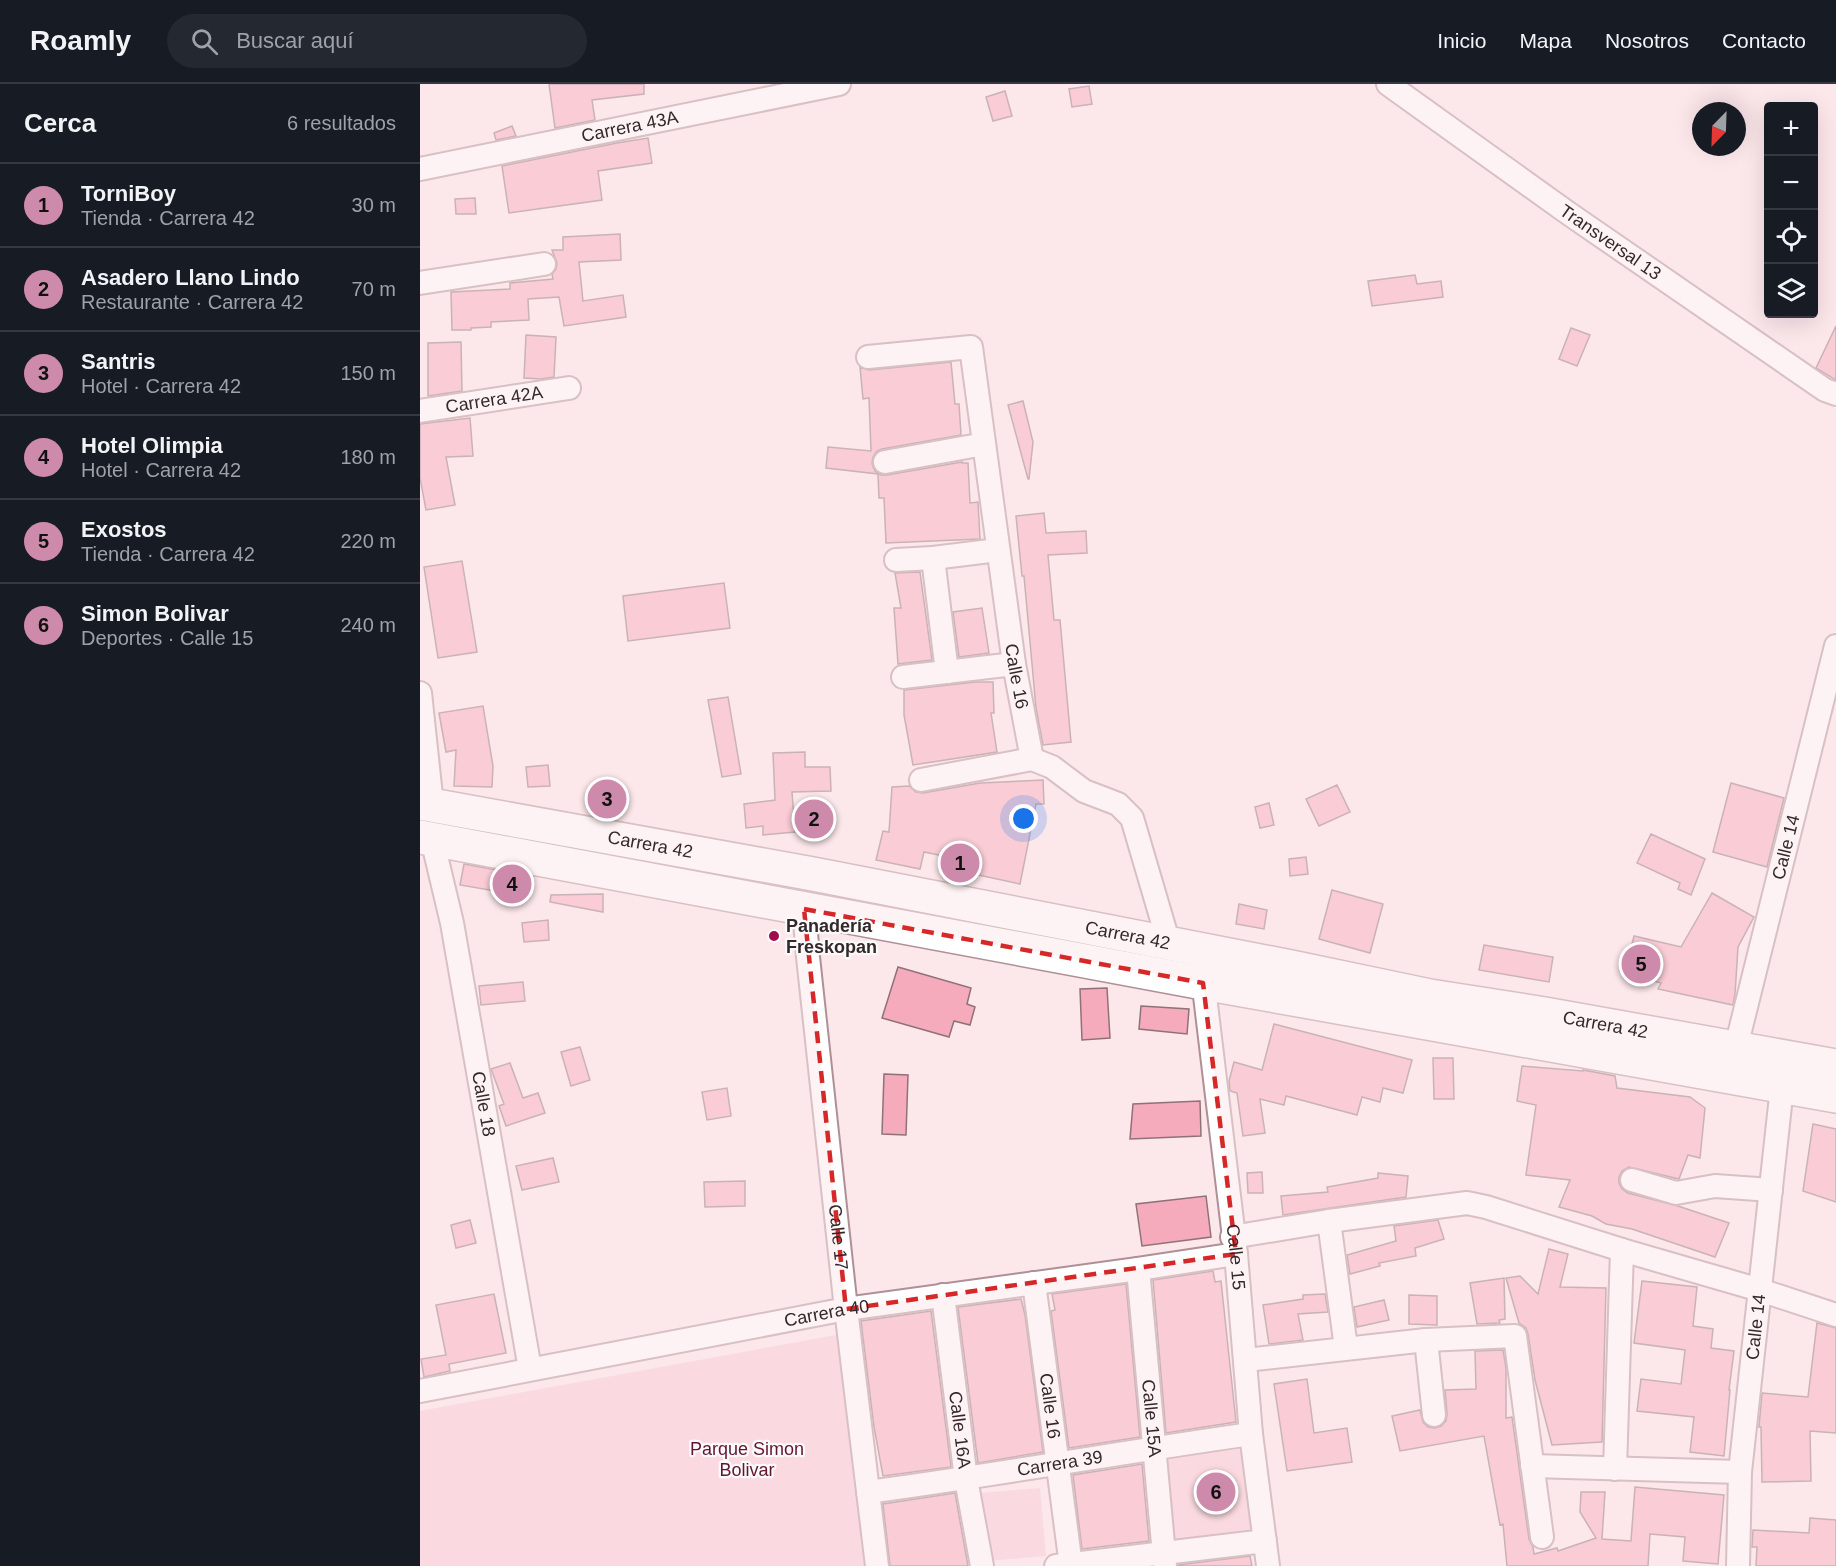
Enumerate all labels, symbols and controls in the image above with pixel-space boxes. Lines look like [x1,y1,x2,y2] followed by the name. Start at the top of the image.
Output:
[167,14,587,68] search box
[30,25,131,56] text: Roamly
[188,25,221,58] icon: search
[236,28,354,53] text: Buscar aquí
[1437,29,1486,52] text: Inicio
[1519,29,1572,52] text: Mapa
[1605,29,1689,52] text: Nosotros
[1722,29,1806,52] text: Contacto
[1692,102,1746,156] north arrow
[1764,102,1818,318] map controls
[1764,102,1818,156] button: +
[580,107,680,146] street label: Carrera 43A
[24,108,96,138] text: Cerca
[287,112,396,134] text: 6 resultados
[1764,156,1818,210] button: −
[81,181,176,206] text: TorniBoy
[38,194,49,216] text: 1
[352,194,396,216] text: 30 m
[1556,200,1665,284] street label: Transversal 13
[81,207,255,229] text: Tienda · Carrera 42
[1764,210,1818,264] button: locate
[1764,264,1818,318] button: layers
[81,265,300,290] text: Asadero Llano Lindo
[38,278,49,300] text: 2
[352,278,396,300] text: 70 m
[81,291,303,313] text: Restaurante · Carrera 42
[81,349,156,374] text: Santris
[38,362,49,384] text: 3
[340,362,396,384] text: 150 m
[81,375,241,397] text: Hotel · Carrera 42
[444,382,544,417] street label: Carrera 42A
[81,433,223,458] text: Hotel Olimpia
[38,446,49,468] text: 4
[340,446,396,468] text: 180 m
[81,459,241,481] text: Hotel · Carrera 42
[81,517,167,542] text: Exostos
[38,530,49,552] text: 5
[340,530,396,552] text: 220 m
[81,543,255,565] text: Tienda · Carrera 42
[81,601,229,626] text: Simon Bolivar
[38,614,49,636] text: 6
[340,614,396,636] text: 240 m
[81,627,253,649] text: Deportes · Calle 15
[1001,642,1032,711] street label: Calle 16
[588,776,627,822] pin: 3
[794,796,834,842] pin: 2
[1009,804,1038,833] your location
[1768,813,1804,882] street label: Calle 14
[606,827,694,862] street label: Carrera 42
[940,840,980,886] pin: 1
[492,862,532,906] pin: 4
[786,916,877,957] place label: Panadería Freskopan
[1084,917,1172,953] street label: Carrera 42
[767,929,781,943] marker: Panadería Freskopan
[1622,942,1660,986] pin: 5
[1561,1007,1649,1042] street label: Carrera 42
[468,1070,499,1138] street label: Calle 18
[825,1203,852,1271] street label: Calle 17
[1222,1223,1249,1291] street label: Calle 15
[1742,1293,1769,1361] street label: Calle 14
[782,1296,870,1331] street label: Carrera 40
[1036,1372,1064,1440] street label: Calle 16
[1138,1379,1165,1458] street label: Calle 15A
[945,1390,975,1470] street label: Calle 16A
[690,1439,804,1480] park label: Parque Simon Bolivar
[1016,1447,1104,1480] street label: Carrera 39
[1196,1470,1236,1514] pin: 6

